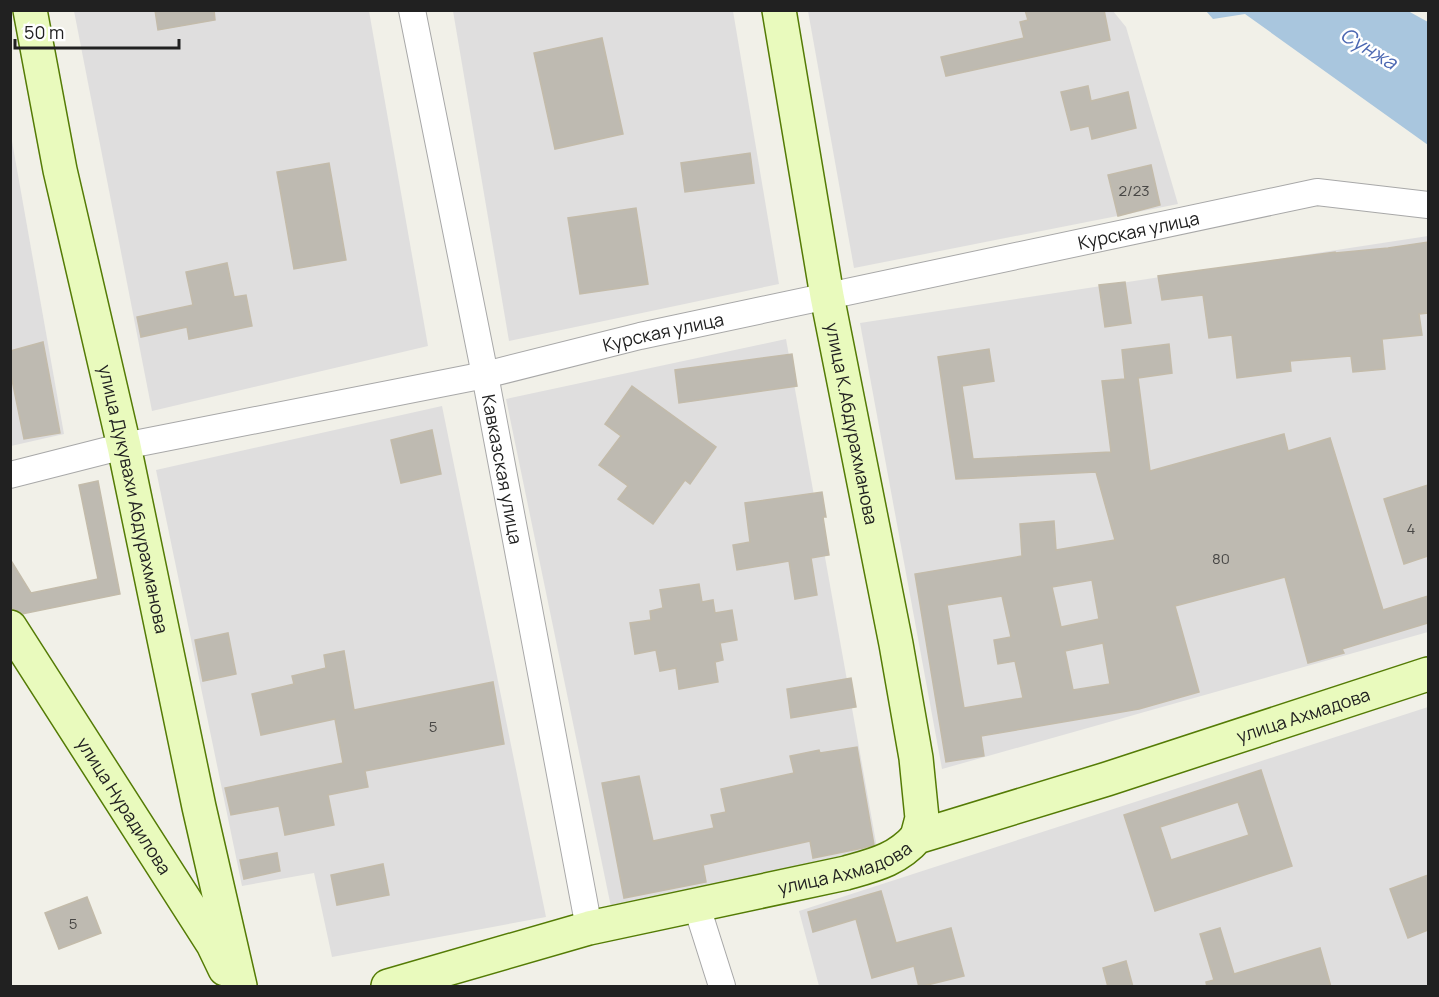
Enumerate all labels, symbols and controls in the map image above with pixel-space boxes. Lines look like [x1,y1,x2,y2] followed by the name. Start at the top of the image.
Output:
[15,12,178,50] scale bar
[24,20,64,44] text: 50 m
[1336,21,1403,76] water label: Сунжа
[1118,180,1150,201] house number: 2/23
[1076,205,1201,255] street label: Курская улица
[600,307,726,357] street label: Курская улица
[821,320,884,527] street label: улица К.Абдурахманова
[93,362,175,636] street label: улица Дукувахи Абдурахманова
[477,392,529,546] street label: Кавказская улица
[1407,518,1416,539] house number: 4
[1212,548,1230,569] house number: 80
[1233,682,1373,748] street label: улица Ахмадова
[429,716,437,737] house number: 5
[71,732,177,879] street label: улица Нурадилова
[776,836,916,899] street label: улица Ахмадова
[69,913,77,934] house number: 5

